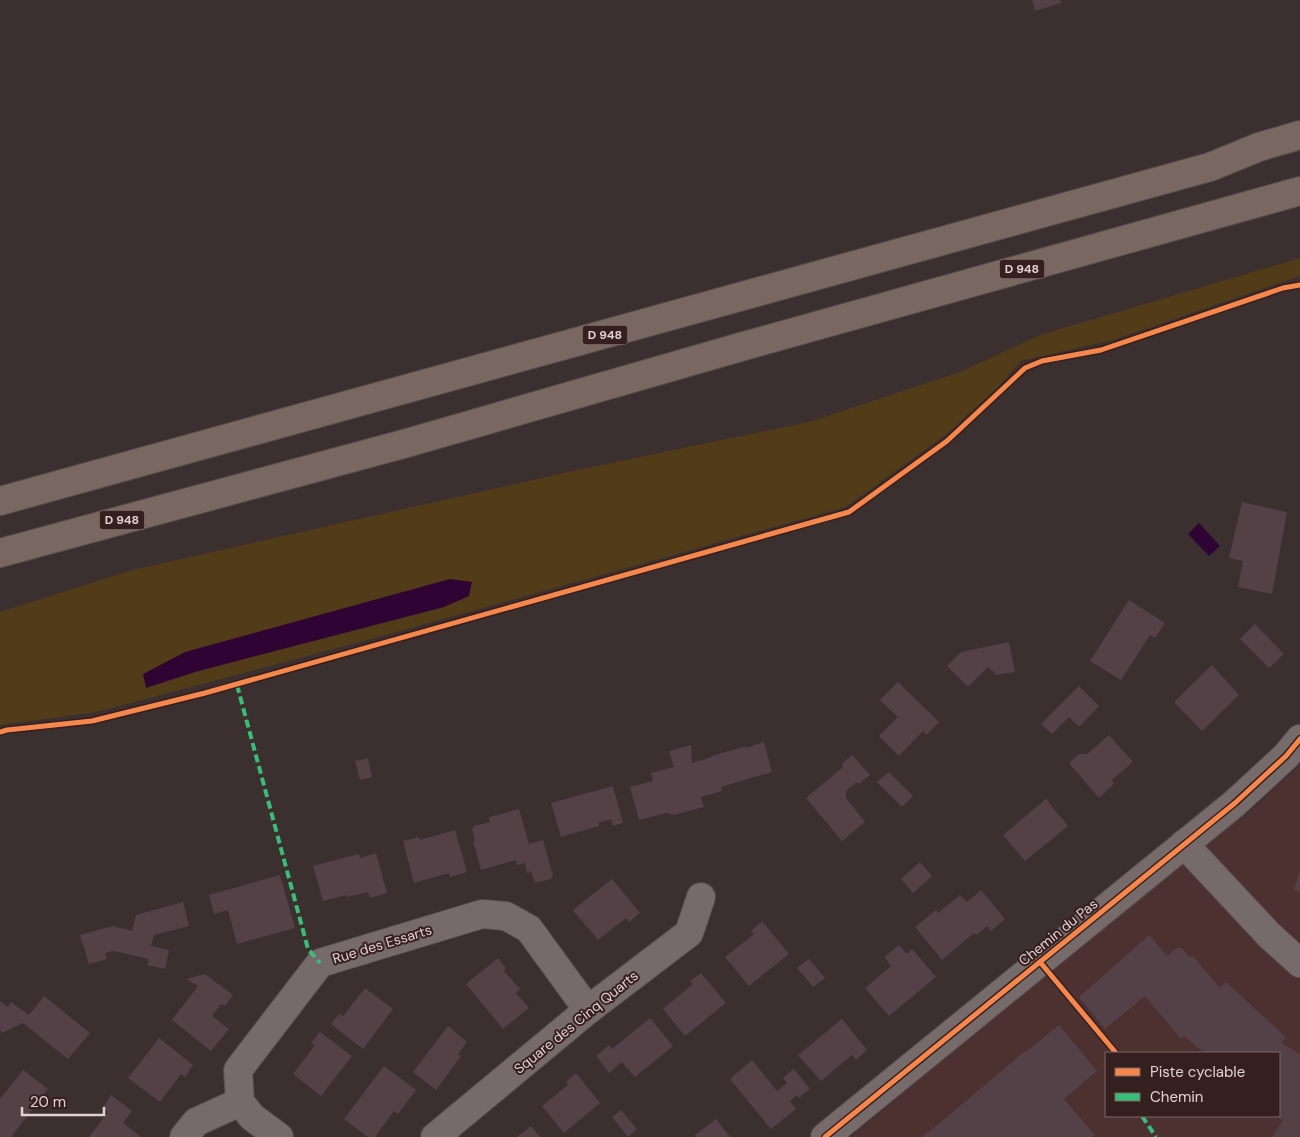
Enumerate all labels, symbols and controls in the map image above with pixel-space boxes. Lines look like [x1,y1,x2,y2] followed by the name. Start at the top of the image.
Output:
[1000,260,1044,278] road number: D 948
[582,326,628,344] road number: D 948
[100,510,144,530] road number: D 948
[1015,895,1101,969] street label: Chemin du Pas
[330,920,434,968] street label: Rue des Essarts
[510,966,642,1078] street label: Square des Cinq Quarts
[1105,1052,1280,1117] legend
[1150,1062,1245,1082] text: Piste cyclable
[22,1084,105,1116] scale bar
[1150,1087,1203,1107] text: Chemin
[30,1092,66,1112] text: 20 m

